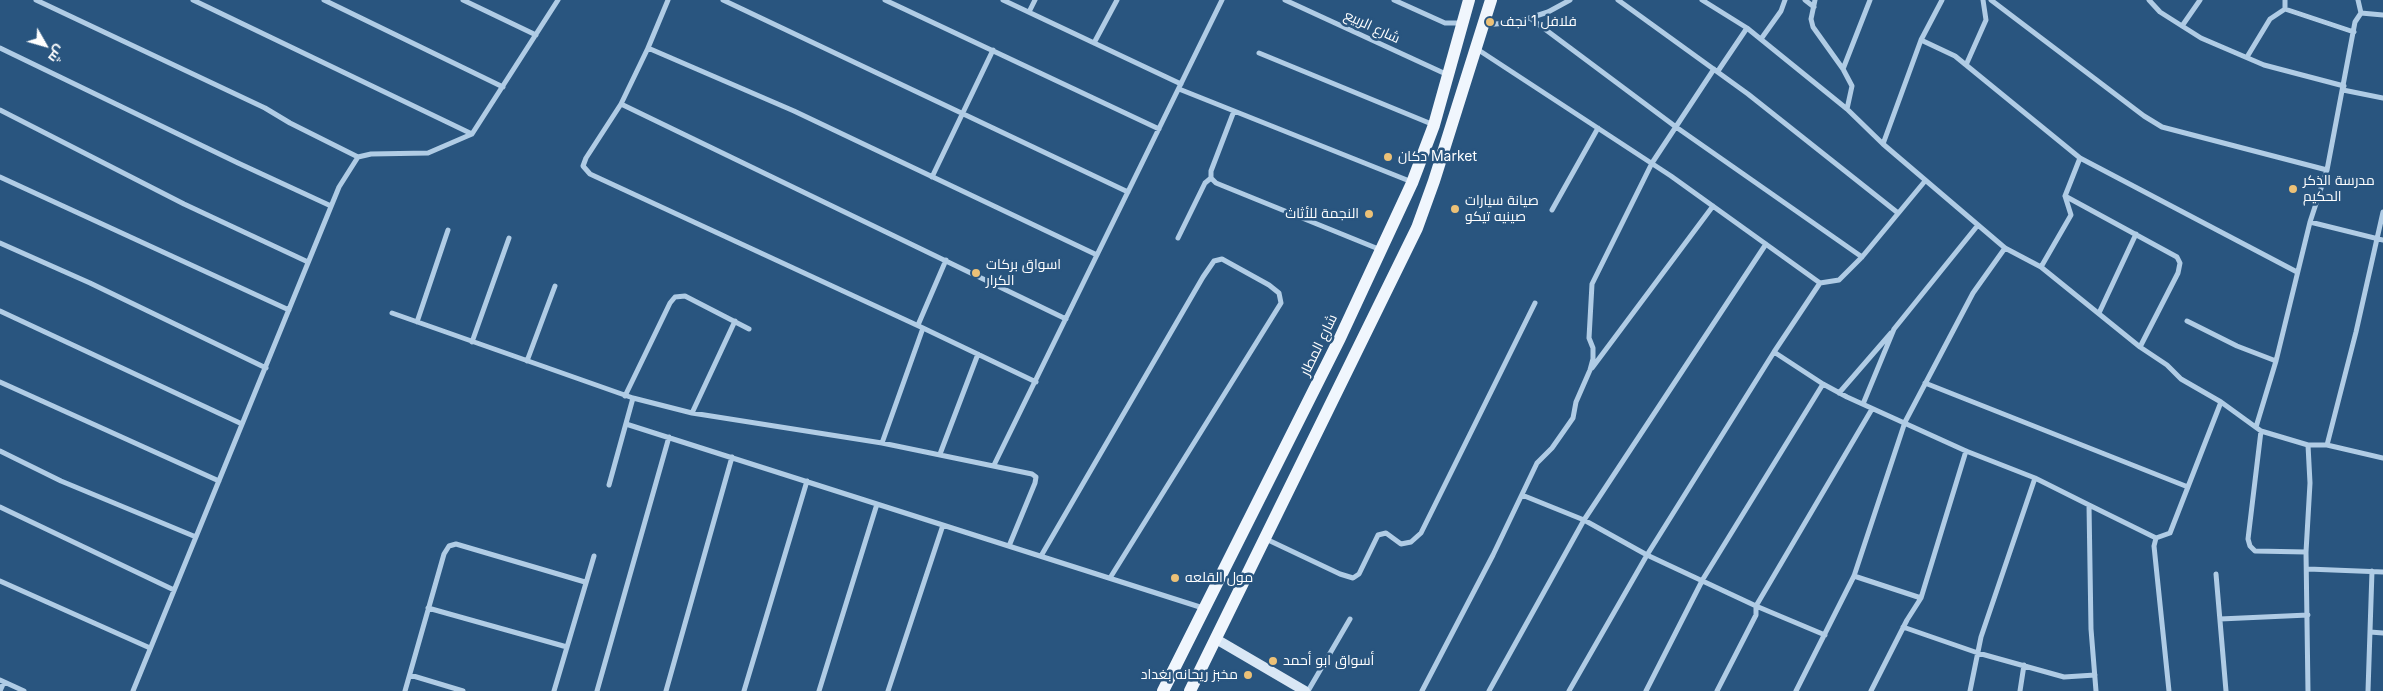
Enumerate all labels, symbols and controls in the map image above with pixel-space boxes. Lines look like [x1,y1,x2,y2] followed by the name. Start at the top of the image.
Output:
[1341,7,1403,47] street label: شارع الربيع
[1500,14,1577,30] place label: فلافل 1 نجف
[1484,16,1496,28] marker: فلافل 1 نجف
[20,20,70,70] north arrow
[45,42,69,67] text: ش
[1398,149,1477,165] place label: دكان Market
[1382,151,1394,163] marker: دكان Market
[2303,173,2375,206] place label: مدرسة الذكر الحكيم
[2287,183,2299,195] marker: مدرسة الذكر الحكيم
[1465,193,1539,226] place label: صيانة سيارات صينيه تيكو
[1449,203,1461,215] marker: صيانة سيارات صينيه تيكو
[1285,206,1359,222] place label: النجمة للأثاث
[1363,208,1375,220] marker: النجمة للأثاث
[986,257,1061,290] place label: اسواق بركات الكرار
[970,267,982,279] marker: اسواق بركات الكرار
[1297,311,1341,379] street label: شارع المطار
[1185,570,1253,586] place label: مول القلعه
[1169,572,1181,584] marker: مول القلعه
[1283,653,1374,669] place label: أسواق ابو أحمد
[1267,655,1279,667] marker: أسواق ابو أحمد
[1141,667,1238,683] place label: مخبز ريحانه بغداد
[1242,669,1254,681] marker: مخبز ريحانه بغداد

